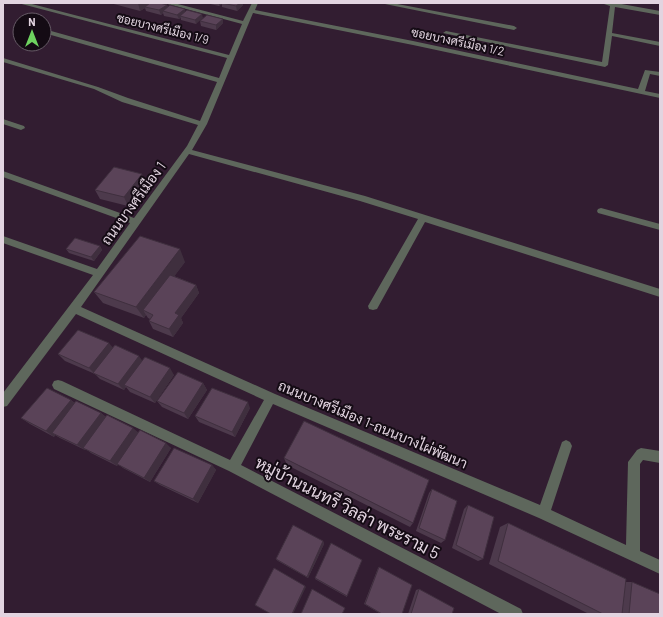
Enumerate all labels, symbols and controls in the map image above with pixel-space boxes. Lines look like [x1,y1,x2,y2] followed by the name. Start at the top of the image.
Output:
[115,10,211,46] street label: ซอยบางศรีเมือง 1/9
[12,12,52,52] north arrow
[28,15,36,28] text: N
[410,24,506,58] street label: ซอยบางศรีเมือง 1/2
[97,158,169,248] street label: ถนนบางศรีเมือง 1
[276,376,470,472] street label: ถนนบางศรีเมือง 1-ถนนบางไผ่พัฒนา
[251,452,444,565] street label: หมู่บ้านนนทรี วิลล่า พระราม 5

